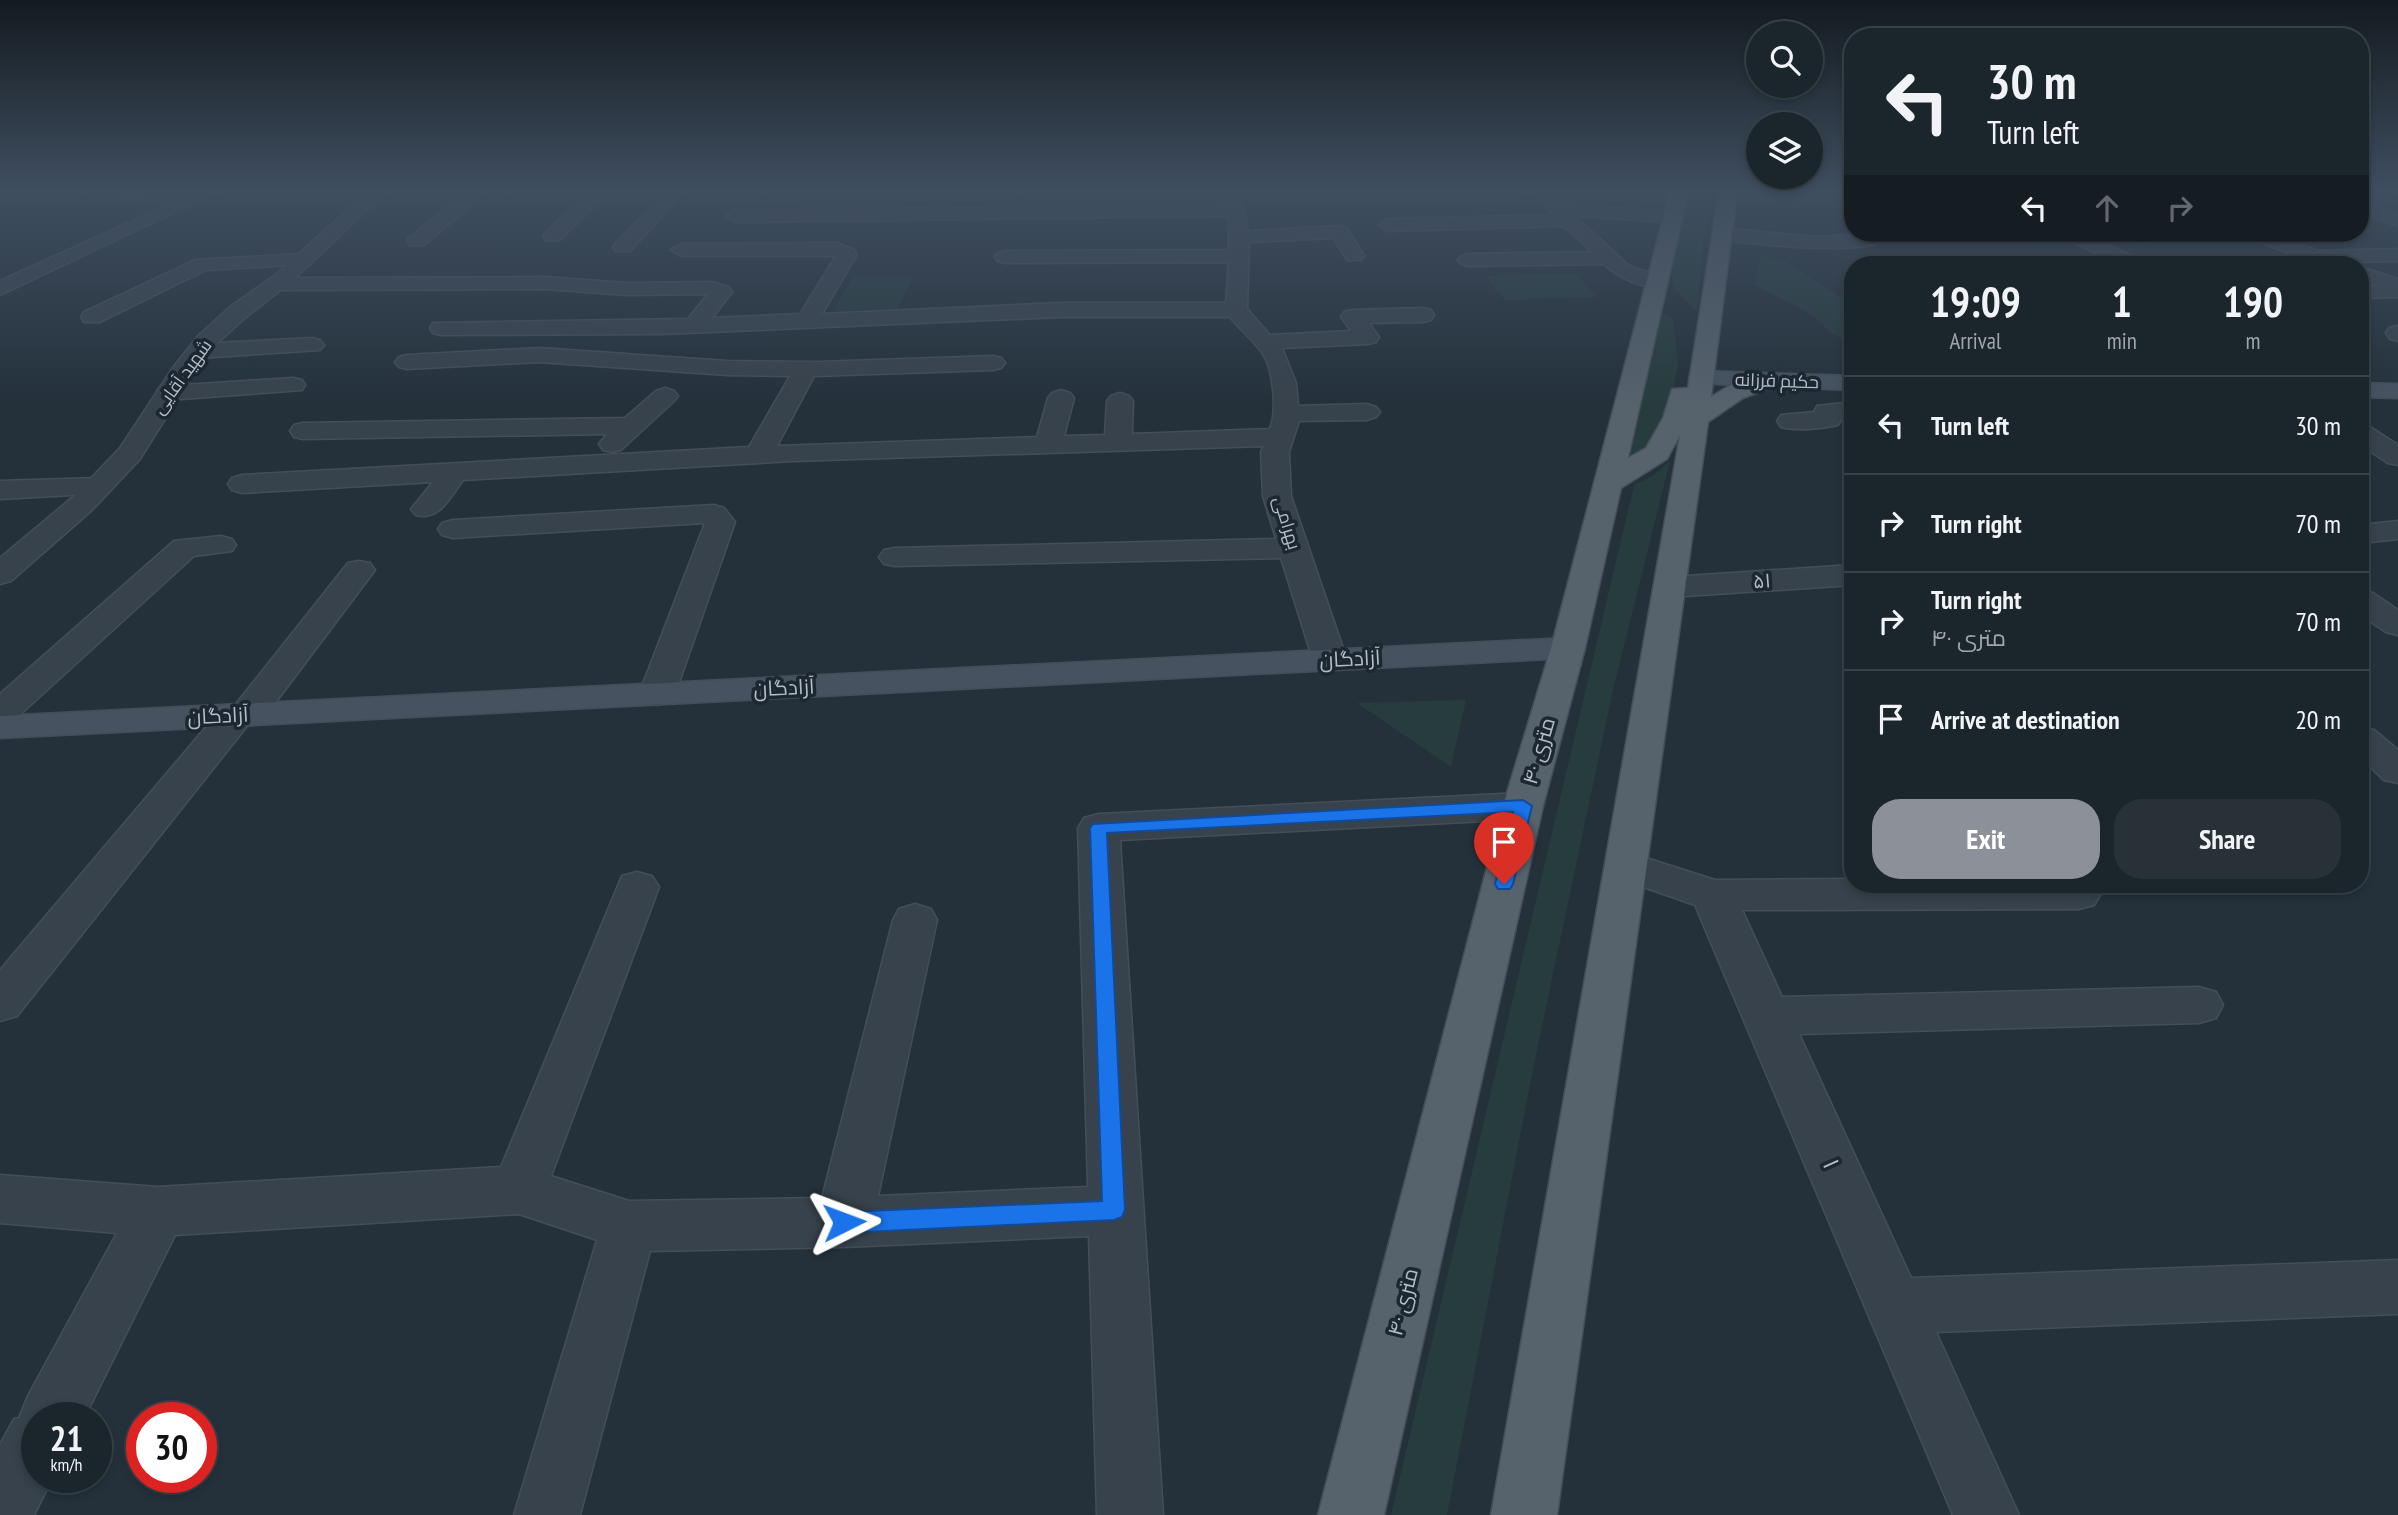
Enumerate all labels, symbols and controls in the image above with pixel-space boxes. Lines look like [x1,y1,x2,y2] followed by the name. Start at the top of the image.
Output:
[1746,21,1823,189] map controls
[1746,21,1823,98] button: search
[1987,49,2076,113] text: 30 m
[1872,56,1963,147] icon: left
[1987,111,2079,153] text: Turn left
[1746,112,1823,189] button: layers
[2015,189,2053,227] icon: left
[2088,189,2126,227] icon: ahead
[2161,189,2199,227] icon: right
[1930,274,2021,329] text: 19:09
[2112,274,2132,329] text: 1
[2223,274,2283,329] text: 190
[1949,326,2001,355] text: Arrival
[2107,326,2137,355] text: min
[2245,326,2260,355] text: m
[147,335,217,419] street label: شهید آقایی
[1735,368,1819,394] street label: حکیم فرزانه
[1872,406,1910,444] icon: left
[1931,409,2009,442] text: Turn left
[2295,409,2341,442] text: 30 m
[1269,493,1306,552] street label: بهرامی
[1872,504,1910,542] icon: right
[1931,507,2022,540] text: Turn right
[2295,507,2341,540] text: 70 m
[1752,566,1772,595] street label: ۵۱
[1931,583,2022,616] text: Turn right
[1872,602,1910,640] icon: right
[2295,605,2341,638] text: 70 m
[1931,623,2006,652] text: ۴۰ متری
[1319,643,1382,674] street label: آزادگان
[753,672,816,703] street label: آزادگان
[187,700,250,731] street label: آزادگان
[1872,700,1910,738] icon: arrive
[1931,703,2120,736] text: Arrive at destination
[2295,703,2341,736] text: 20 m
[1516,714,1561,787] street label: ۴۰ متری
[1872,799,2100,879] button: Exit
[2114,799,2341,879] button: Share
[1474,812,1534,884] pin
[1485,823,1523,861] icon: arrive
[1816,1154,1847,1173] street label: ۱
[807,1185,881,1259] position arrow
[1381,1265,1424,1338] street label: ۴۰ متری
[126,1402,217,1493] speed limit sign: 30
[50,1415,83,1461] text: 21
[51,1453,82,1476] text: km/h

